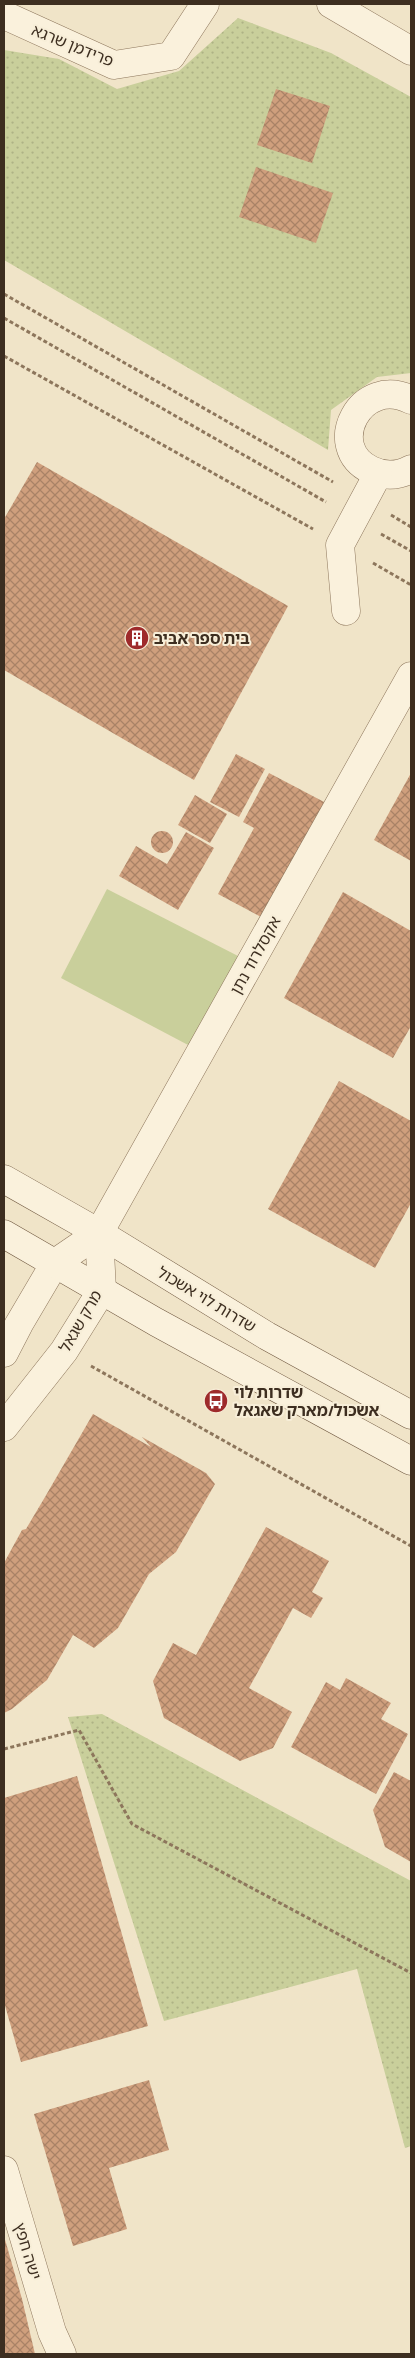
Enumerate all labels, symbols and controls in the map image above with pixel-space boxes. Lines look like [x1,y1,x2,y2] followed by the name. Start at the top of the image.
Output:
[29,20,117,71] street label: פרידמן שרגא
[124,625,150,651] building icon: בית ספר אביב
[154,629,250,648] place label: בית ספר אביב
[226,913,285,998] street label: אקסלרוד נתן
[154,1263,259,1336] street label: שדרות לוי אשכול
[55,1287,106,1356] street label: מרק שגאל
[234,1383,379,1420] place label: שדרות לוי אשכול/מארק שאגאל
[203,1388,229,1414] bus stop icon: שדרות לוי אשכול/מארק שאגאל
[10,2220,45,2282] street label: ישה חפץ

